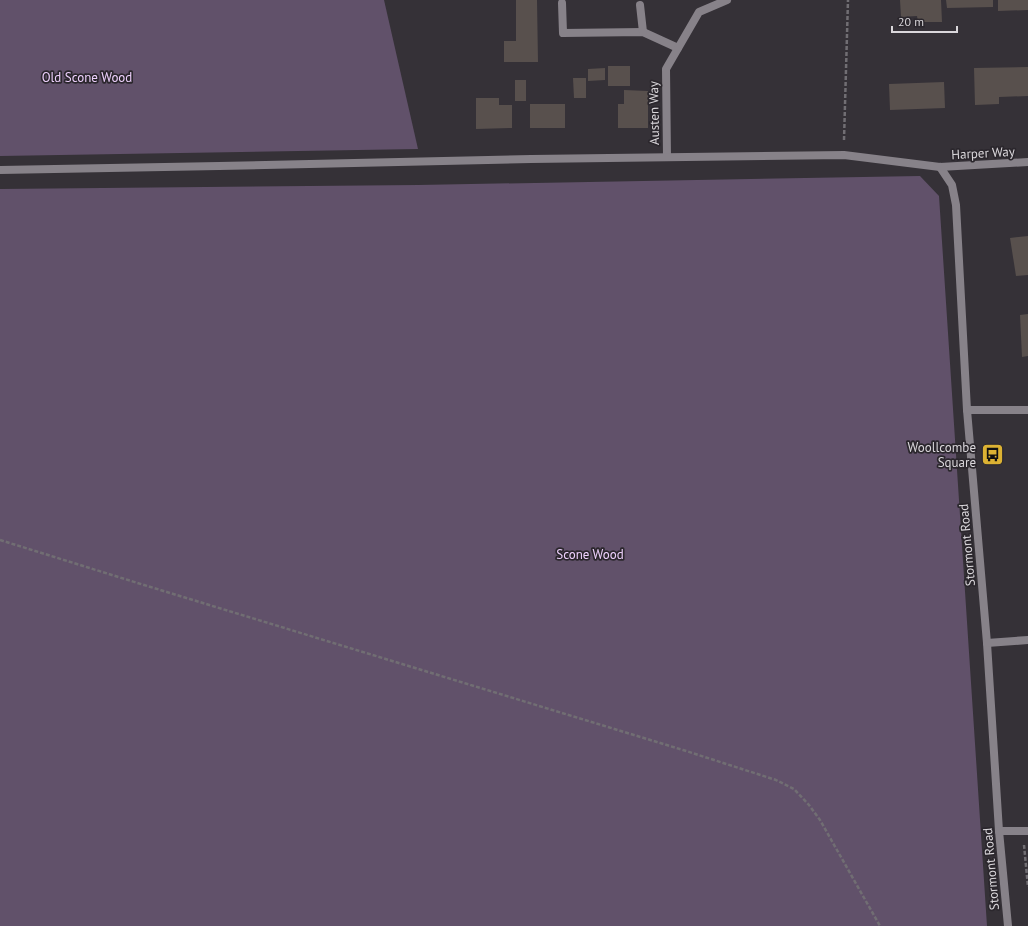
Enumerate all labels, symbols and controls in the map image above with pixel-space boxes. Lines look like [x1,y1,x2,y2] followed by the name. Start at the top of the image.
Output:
[892,8,957,34] scale bar
[898,14,924,29] text: 20 m
[42,69,132,86] park label: Old Scone Wood
[645,81,663,145] street label: Austen Way
[951,143,1015,163] street label: Harper Way
[908,439,976,471] place label: Woollcombe Square
[979,441,1005,467] bus stop icon: Woollcombe Square
[955,503,979,587] street label: Stormont Road
[556,546,624,563] park label: Scone Wood
[979,827,1003,911] street label: Stormont Road

